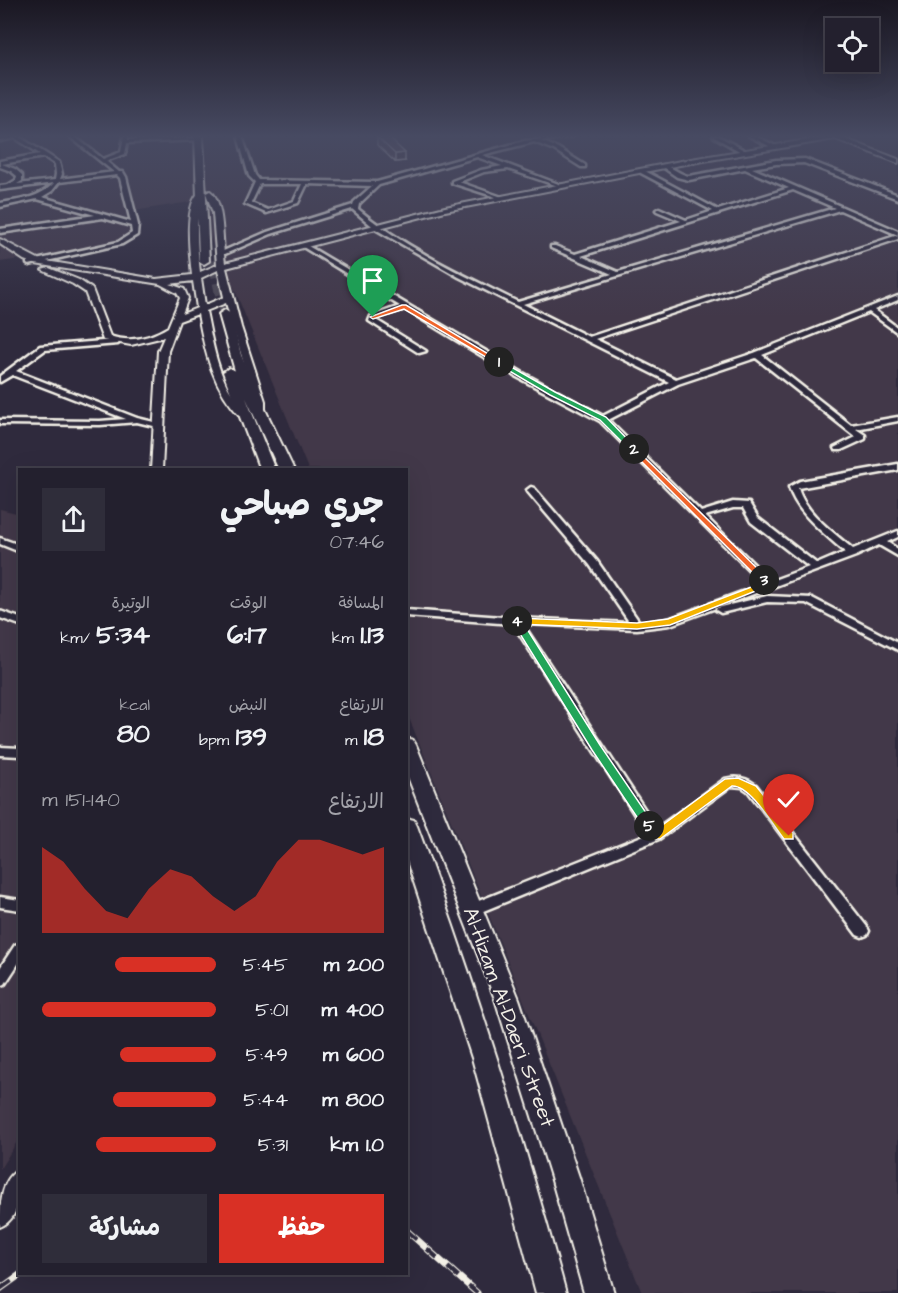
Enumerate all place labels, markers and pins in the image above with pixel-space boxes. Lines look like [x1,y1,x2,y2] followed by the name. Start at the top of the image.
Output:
[347,255,398,317] pin
[484,347,514,377] pin: 1
[619,434,649,464] pin: 2
[749,565,779,595] pin: 3
[502,606,532,636] pin: 4
[763,774,814,836] pin
[634,811,664,841] pin: 5

